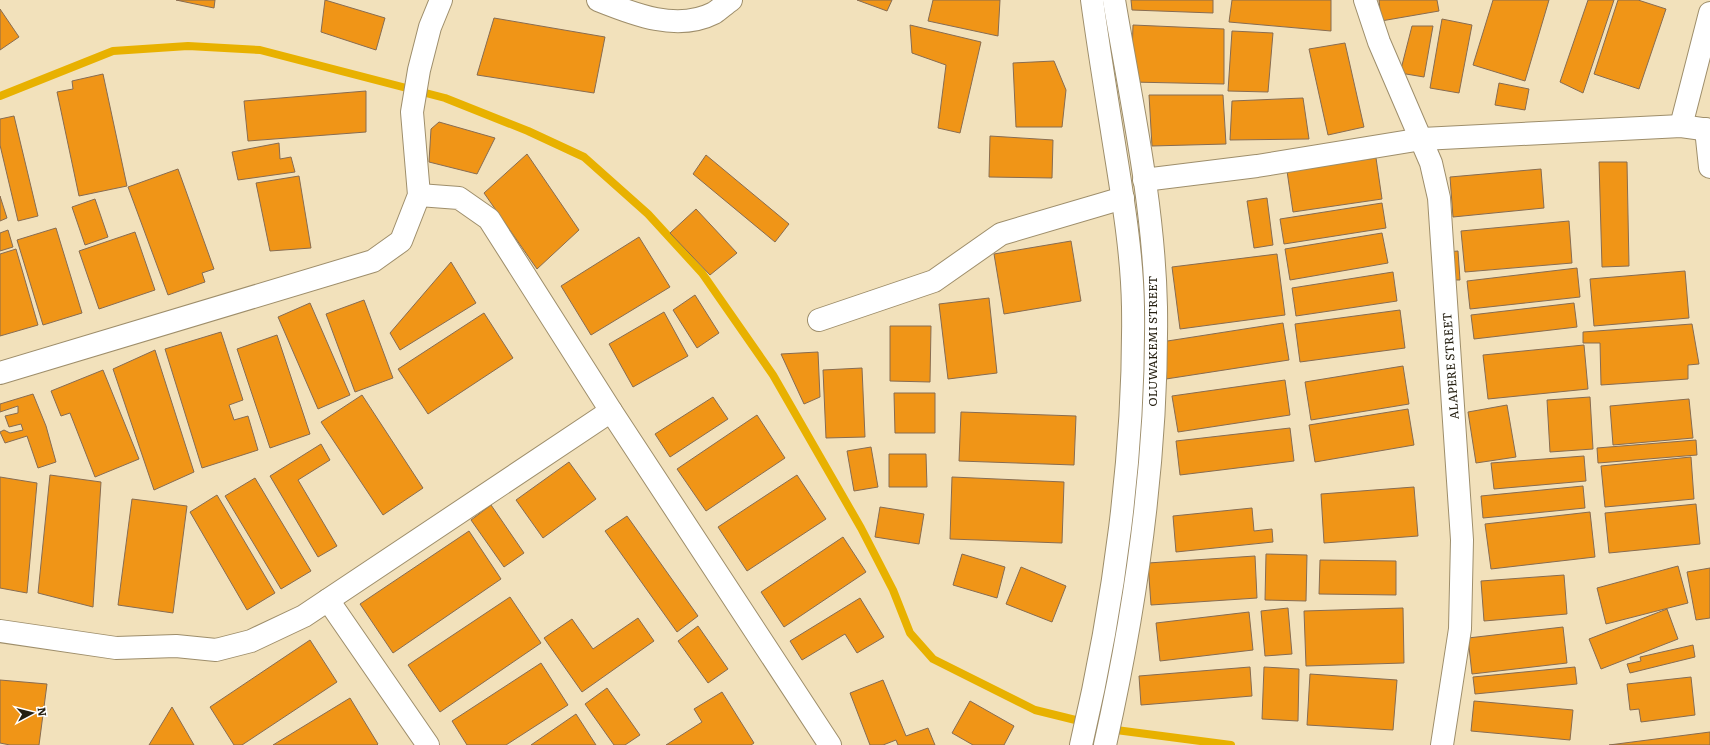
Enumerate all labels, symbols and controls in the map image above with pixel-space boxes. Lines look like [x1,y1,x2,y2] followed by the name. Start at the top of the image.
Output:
[1143,275,1161,406] street label: OLUWAKEMI STREET
[1437,312,1463,420] street label: ALAPERE STREET
[12,693,52,733] north arrow
[34,706,51,717] text: N

